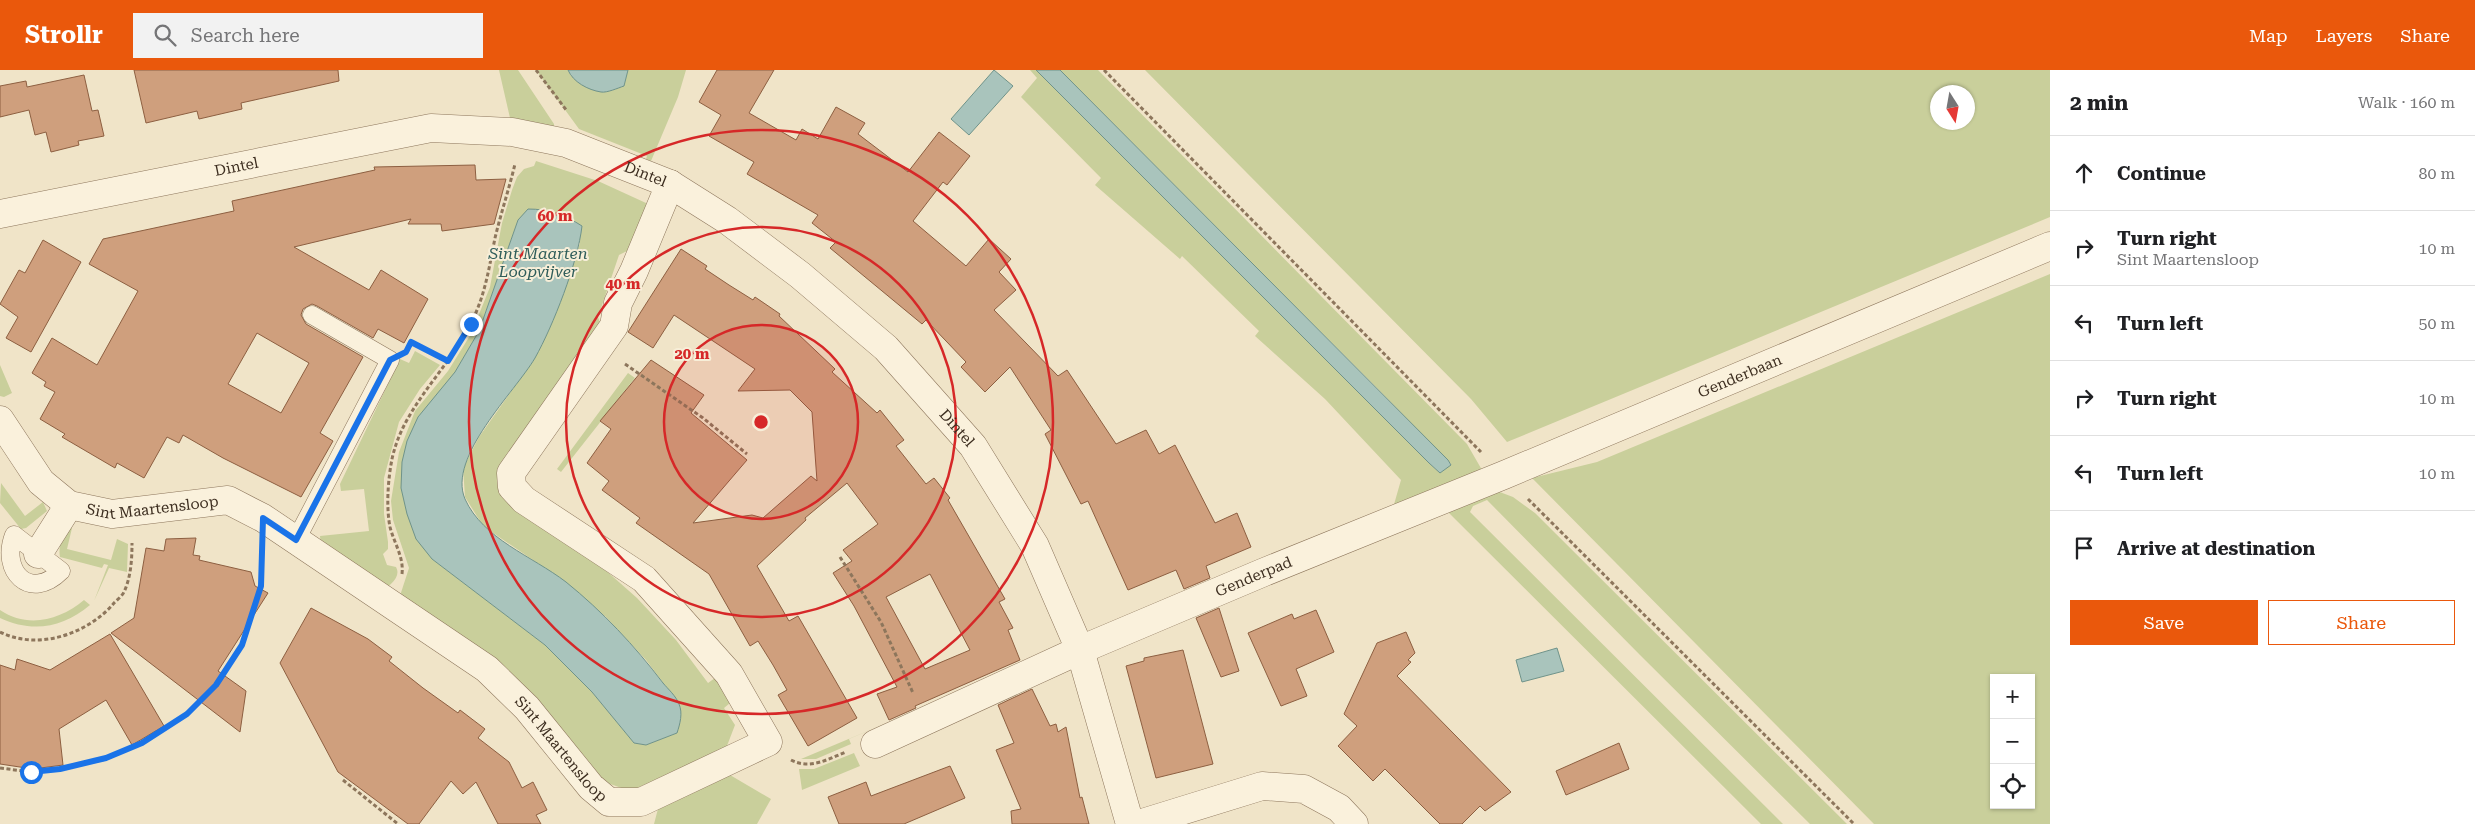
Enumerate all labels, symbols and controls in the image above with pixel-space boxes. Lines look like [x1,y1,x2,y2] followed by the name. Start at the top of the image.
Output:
[133,13,483,58] search box
[25,21,103,49] text: Strollr
[151,21,179,49] icon: search
[191,24,300,47] text: Search here
[2249,25,2288,46] text: Map
[2316,25,2372,46] text: Layers
[2400,25,2450,46] text: Share
[1930,85,1975,130] north arrow
[2070,91,2128,115] text: 2 min
[2358,93,2455,112] text: Walk · 160 m
[213,154,260,180] street label: Dintel
[621,158,670,191] street label: Dintel
[2070,159,2098,187] icon: ahead
[2117,162,2206,185] text: Continue
[2418,164,2455,183] text: 80 m
[537,207,573,225] text: 60 m
[2117,227,2217,250] text: Turn right
[2070,234,2098,262] icon: right
[2418,239,2455,258] text: 10 m
[487,244,588,281] water label: Sint Maarten Loopvijver
[2117,250,2259,269] text: Sint Maartensloop
[605,275,641,293] text: 40 m
[2070,309,2098,337] icon: left
[2117,312,2203,335] text: Turn left
[460,313,483,336] route end
[2418,314,2455,333] text: 50 m
[674,345,710,363] text: 20 m
[1695,350,1785,402] street label: Genderbaan
[2070,384,2098,412] icon: right
[2117,387,2217,410] text: Turn right
[2418,389,2455,408] text: 10 m
[936,405,979,451] street label: Dintel
[752,413,770,431] centre of rings
[2070,459,2098,487] icon: left
[2117,462,2203,485] text: Turn left
[2418,464,2455,483] text: 10 m
[85,492,220,523] street label: Sint Maartensloop
[2070,534,2098,562] icon: arrive
[2117,537,2315,560] text: Arrive at destination
[1213,553,1295,601] street label: Genderpad
[2070,600,2258,645] button: Save
[2268,600,2455,645] button: Share
[1990,674,2035,809] map controls
[1990,674,2035,719] button: +
[511,692,611,806] street label: Sint Maartensloop
[1990,719,2035,764] button: −
[20,761,43,784] route start
[1990,764,2035,809] button: locate

